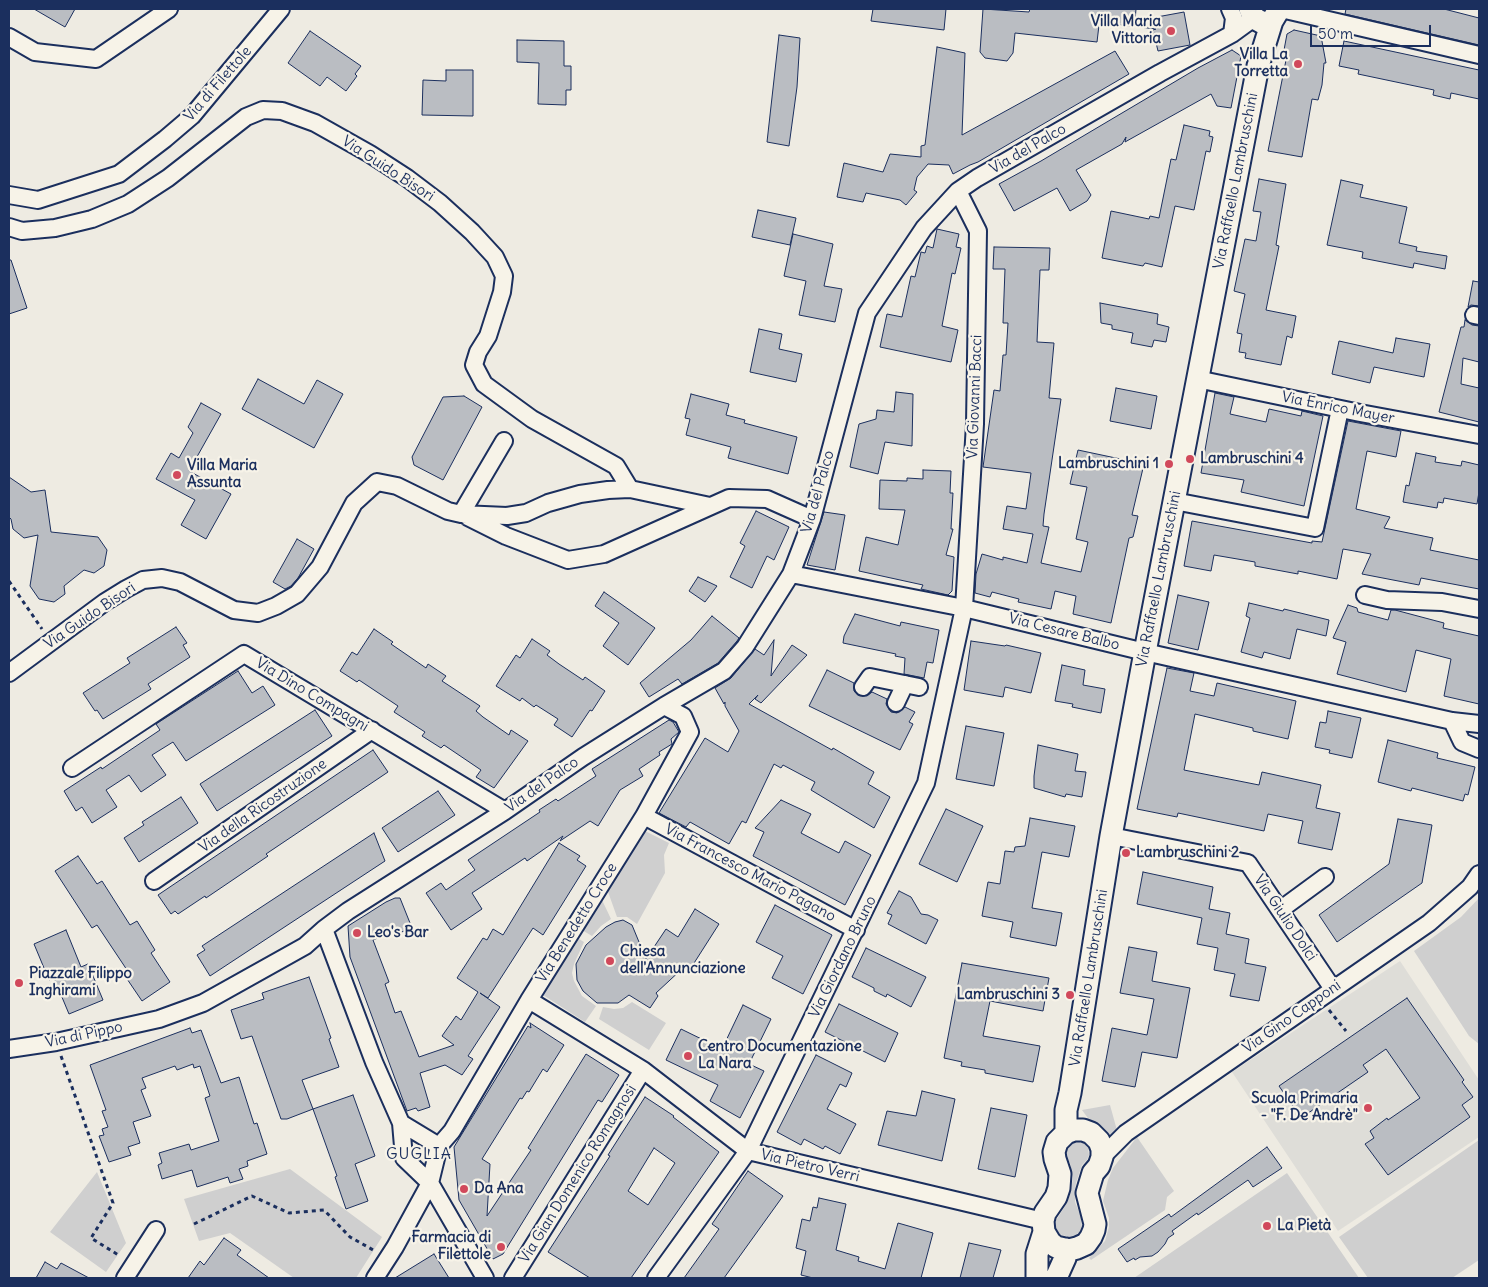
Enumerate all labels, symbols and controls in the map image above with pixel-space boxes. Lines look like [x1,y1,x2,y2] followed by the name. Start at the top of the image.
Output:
[1091,13,1161,48] place label: Villa Maria Vittoria
[1313,15,1434,47] scale bar
[1318,24,1353,43] text: 50 m
[1165,25,1177,37] marker: Villa Maria Vittoria
[180,43,256,125] street label: Via di Filettole
[1234,46,1288,81] place label: Villa La Torretta
[1292,58,1304,70] marker: Villa La Torretta
[1210,91,1262,271] street label: Via Raffaello Lambruschini
[987,120,1069,178] street label: Via del Palco
[338,132,438,206] street label: Via Guido Bisori
[964,335,986,459] street label: Via Giovanni Bacci
[1280,388,1396,428] street label: Via Enrico Mayer
[798,449,838,535] street label: Via del Palco
[1200,450,1304,468] place label: Lambruschini 4
[1184,453,1196,465] marker: Lambruschini 4
[1058,455,1159,473] place label: Lambruschini 1
[187,457,257,492] place label: Villa Maria Assunta
[1163,458,1175,470] marker: Lambruschini 1
[171,469,183,481] marker: Villa Maria Assunta
[1133,489,1185,669] street label: Via Raffaello Lambruschini
[41,579,139,653] street label: Via Guido Bisori
[1007,610,1121,654] street label: Via Cesare Balbo
[252,654,372,736] street label: Via Dino Compagni
[502,753,582,817] street label: Via del Palco
[196,755,330,857] street label: Via della Ricostruzione
[661,820,839,926] street label: Via Francesco Mario Pagano
[1136,844,1239,862] place label: Lambruschini 2
[1120,847,1132,859] marker: Lambruschini 2
[533,860,621,986] street label: Via Benedetto Croce
[1250,872,1320,964] street label: Via Giulio Dolci
[1066,888,1112,1068] street label: Via Raffaello Lambruschini
[806,893,880,1021] street label: Via Giordano Bruno
[367,924,429,942] place label: Leo's Bar
[351,927,363,939] marker: Leo's Bar
[620,943,746,978] place label: Chiesa dell'Annunciazione
[604,955,616,967] marker: Chiesa dell'Annunciazione
[29,965,132,1000] place label: Piazzale Filippo Inghirami
[1239,976,1345,1058] street label: Via Gino Capponi
[13,977,25,989] marker: Piazzale Filippo Inghirami
[956,986,1060,1004] place label: Lambruschini 3
[1064,989,1076,1001] marker: Lambruschini 3
[44,1018,124,1052] street label: Via di Pippo
[698,1038,862,1073] place label: Centro Documentazione La Nara
[682,1050,694,1062] marker: Centro Documentazione La Nara
[516,1081,640,1267] street label: Via Gian Domenico Romagnosi
[1251,1090,1358,1125] place label: Scuola Primaria - "F. De Andrè"
[1362,1102,1374,1114] marker: Scuola Primaria - "F. De Andrè"
[385,1144,453,1164] district label: GUGLIA
[759,1146,861,1186] street label: Via Pietro Verri
[474,1180,524,1198] place label: Da Ana
[458,1183,470,1195] marker: Da Ana
[1277,1217,1331,1235] place label: La Pietà
[1261,1220,1273,1232] marker: La Pietà
[412,1229,491,1264] place label: Farmacia di Filettole
[495,1241,507,1253] marker: Farmacia di Filettole

